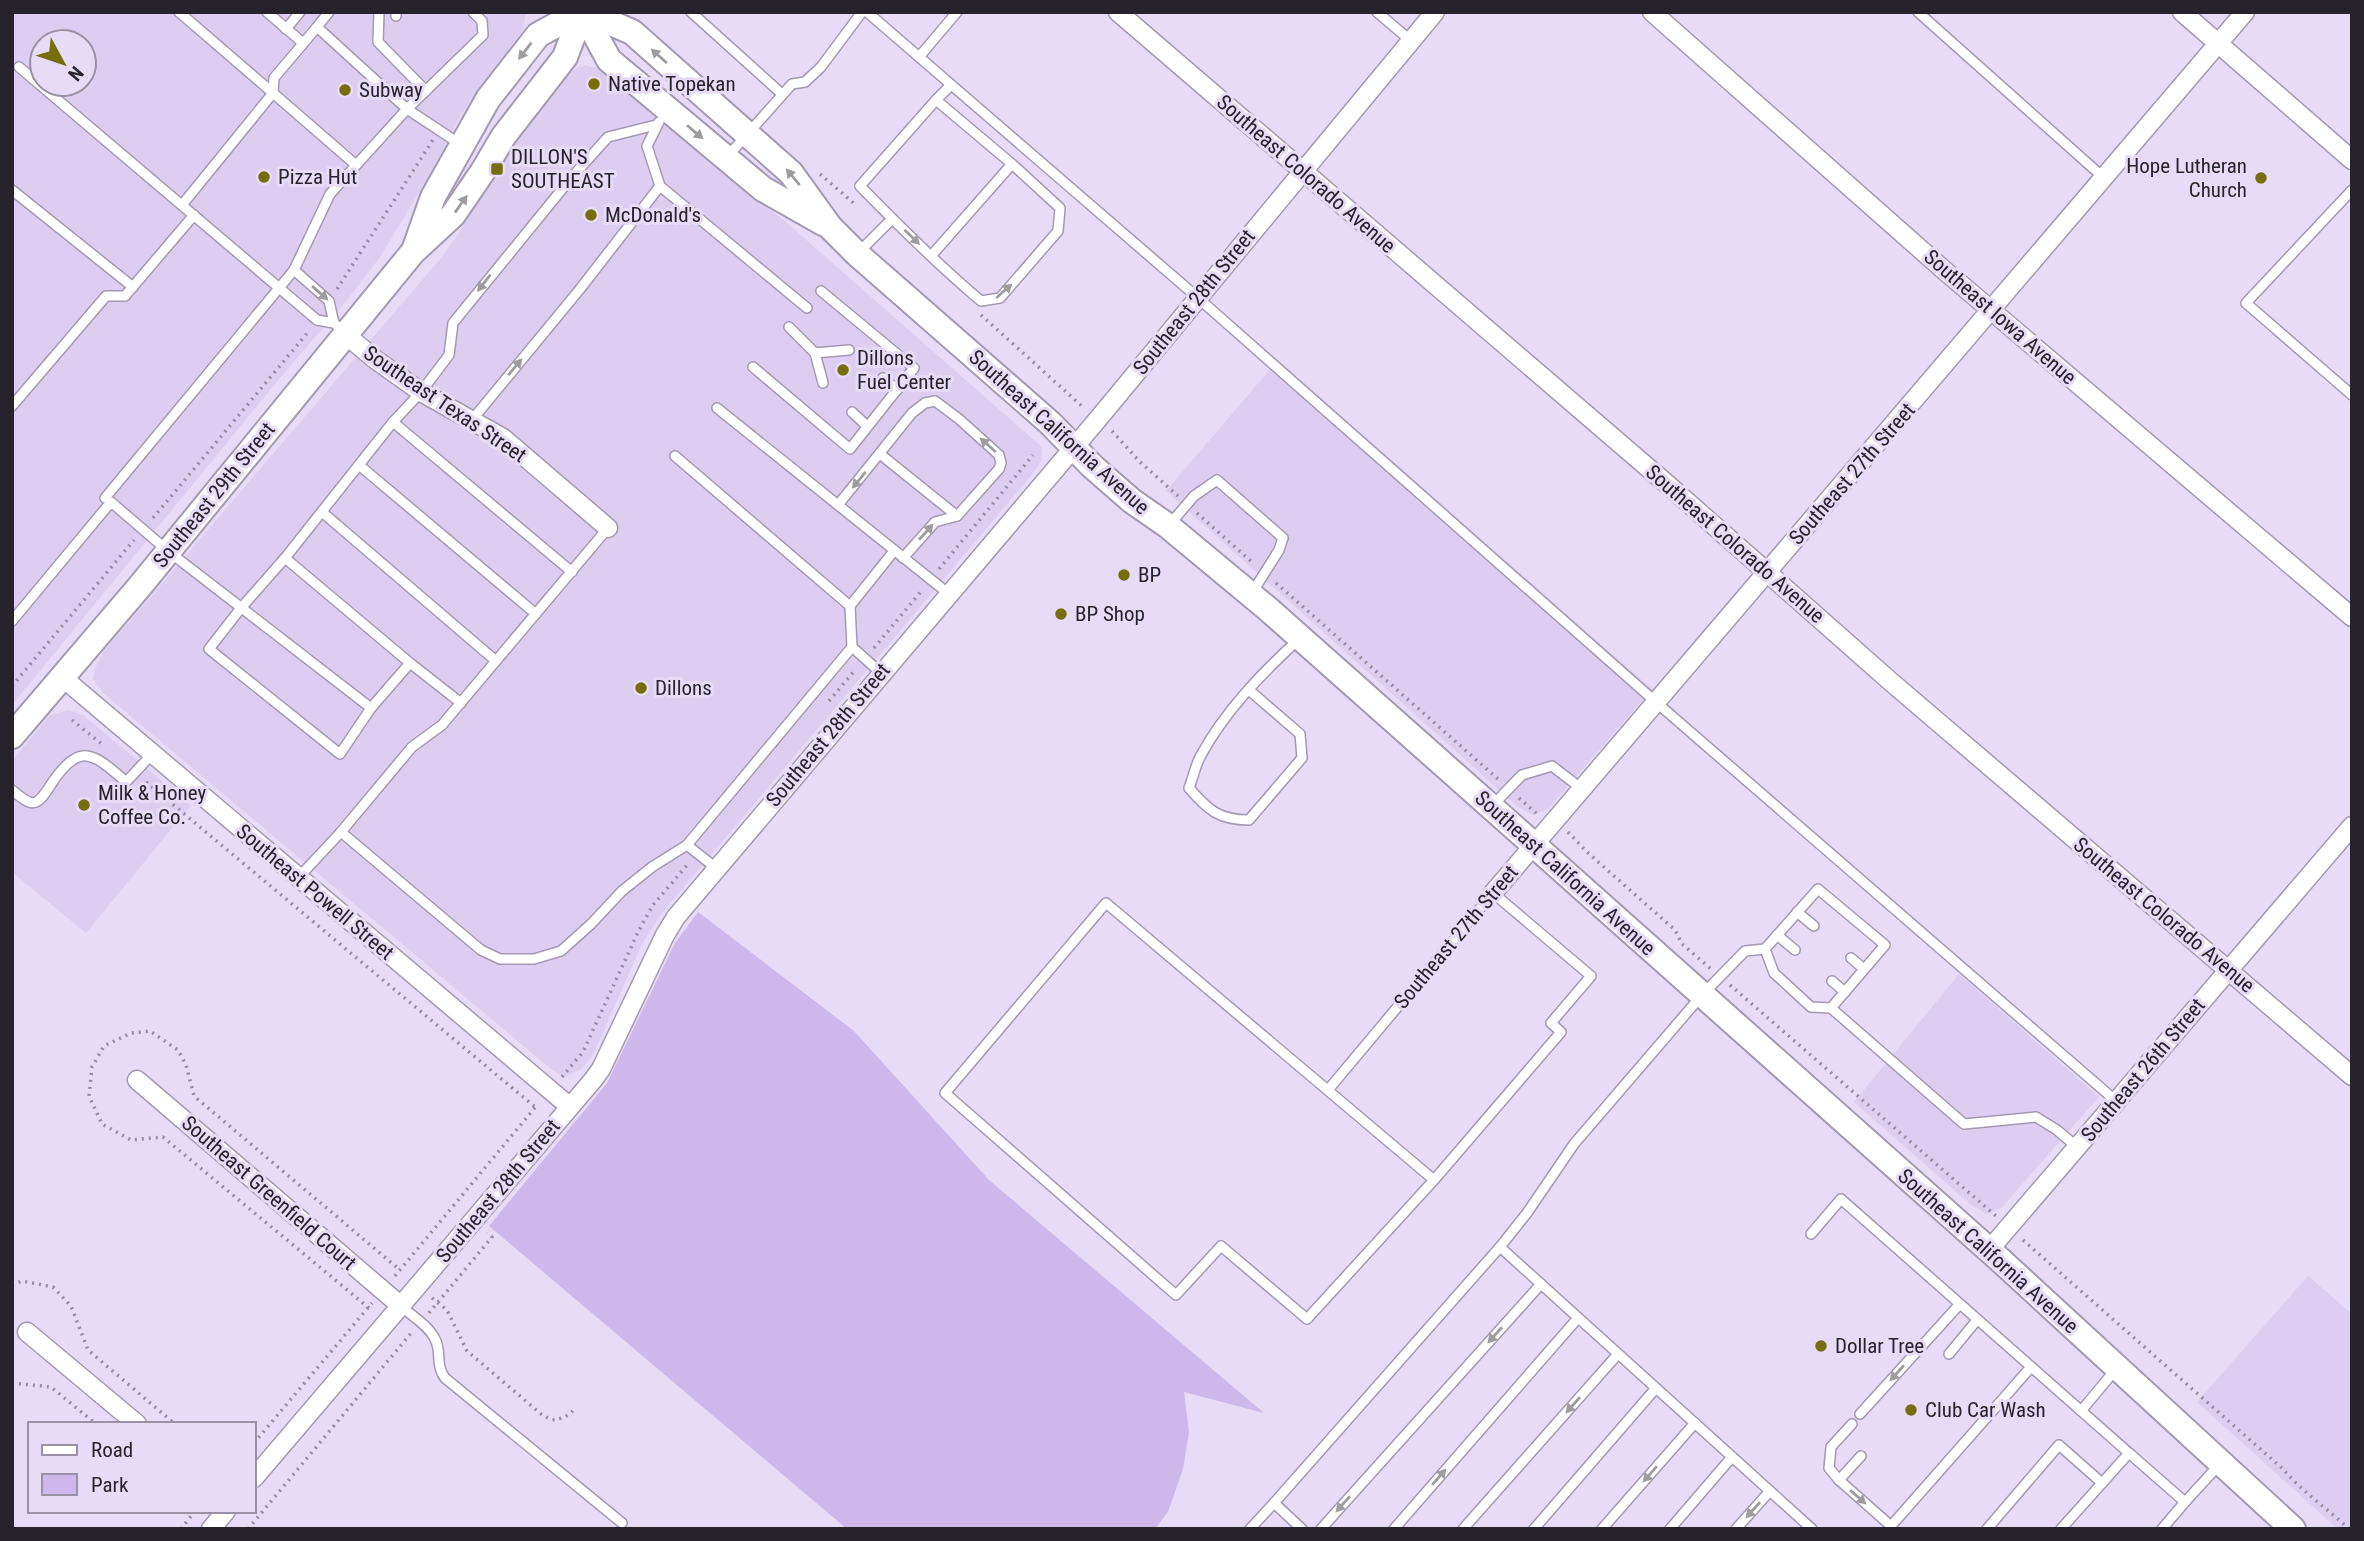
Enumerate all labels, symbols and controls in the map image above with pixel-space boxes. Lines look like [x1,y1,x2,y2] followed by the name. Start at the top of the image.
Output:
[28,28,98,98] north arrow
[518,41,533,59] one-way arrow
[650,48,668,64] one-way arrow
[63,62,88,85] text: N
[608,72,736,96] place label: Native Topekan
[586,76,602,92] marker: Native Topekan
[359,78,423,102] place label: Subway
[337,82,353,98] marker: Subway
[1212,90,1400,258] street label: Southeast Colorado Avenue
[686,124,703,139] one-way arrow
[511,145,615,193] place label: DILLON'S SOUTHEAST
[2126,154,2247,202] place label: Hope Lutheran Church
[489,161,505,177] marker: DILLON'S SOUTHEAST
[278,165,357,189] place label: Pizza Hut
[786,168,801,185] one-way arrow
[256,169,272,185] marker: Pizza Hut
[2253,170,2269,186] marker: Hope Lutheran Church
[454,195,468,213] one-way arrow
[605,203,701,227] place label: McDonald's
[583,207,599,223] marker: McDonald's
[1128,225,1260,379] street label: Southeast 28th Street
[903,229,920,245] one-way arrow
[1919,245,2081,390] street label: Southeast Iowa Avenue
[477,273,492,291] one-way arrow
[995,283,1013,299] one-way arrow
[311,285,329,301] one-way arrow
[359,341,531,467] street label: Southeast Texas Street
[964,345,1154,519] street label: Southeast California Avenue
[857,346,951,394] place label: Dillons Fuel Center
[507,359,522,376] one-way arrow
[835,362,851,378] marker: Dillons Fuel Center
[1784,398,1920,550] street label: Southeast 27th Street
[148,418,280,572] street label: Southeast 29th Street
[979,437,997,453] one-way arrow
[1641,460,1829,628] street label: Southeast Colorado Avenue
[851,470,866,488] one-way arrow
[918,523,934,541] one-way arrow
[1138,563,1161,587] place label: BP
[1116,567,1132,583] marker: BP
[1075,602,1145,626] place label: BP Shop
[1053,606,1069,622] marker: BP Shop
[761,659,895,811] street label: Southeast 28th Street
[655,676,712,700] place label: Dillons
[633,680,649,696] marker: Dillons
[98,781,206,829] place label: Milk & Honey Coffee Co.
[1470,786,1660,960] street label: Southeast California Avenue
[76,797,92,813] marker: Milk & Honey Coffee Co.
[232,819,398,965] street label: Southeast Powell Street
[2069,832,2259,998] street label: Southeast Colorado Avenue
[1389,861,1523,1013] street label: Southeast 27th Street
[2076,994,2210,1146] street label: Southeast 26th Street
[177,1111,361,1275] street label: Southeast Greenfield Court
[431,1115,565,1267] street label: Southeast 28th Street
[1893,1164,2083,1338] street label: Southeast California Avenue
[1488,1326,1504,1343] one-way arrow
[1835,1334,1924,1358] place label: Dollar Tree
[1813,1338,1829,1354] marker: Dollar Tree
[1890,1365,1905,1382] one-way arrow
[1565,1396,1581,1414] one-way arrow
[1925,1398,2046,1422] place label: Club Car Wash
[1903,1402,1919,1418] marker: Club Car Wash
[28,1422,256,1513] legend
[91,1438,133,1462] text: Road
[1643,1466,1658,1483] one-way arrow
[1431,1469,1446,1486] one-way arrow
[91,1473,129,1497] text: Park
[1849,1489,1866,1504] one-way arrow
[1336,1495,1352,1512] one-way arrow
[1746,1501,1761,1518] one-way arrow

